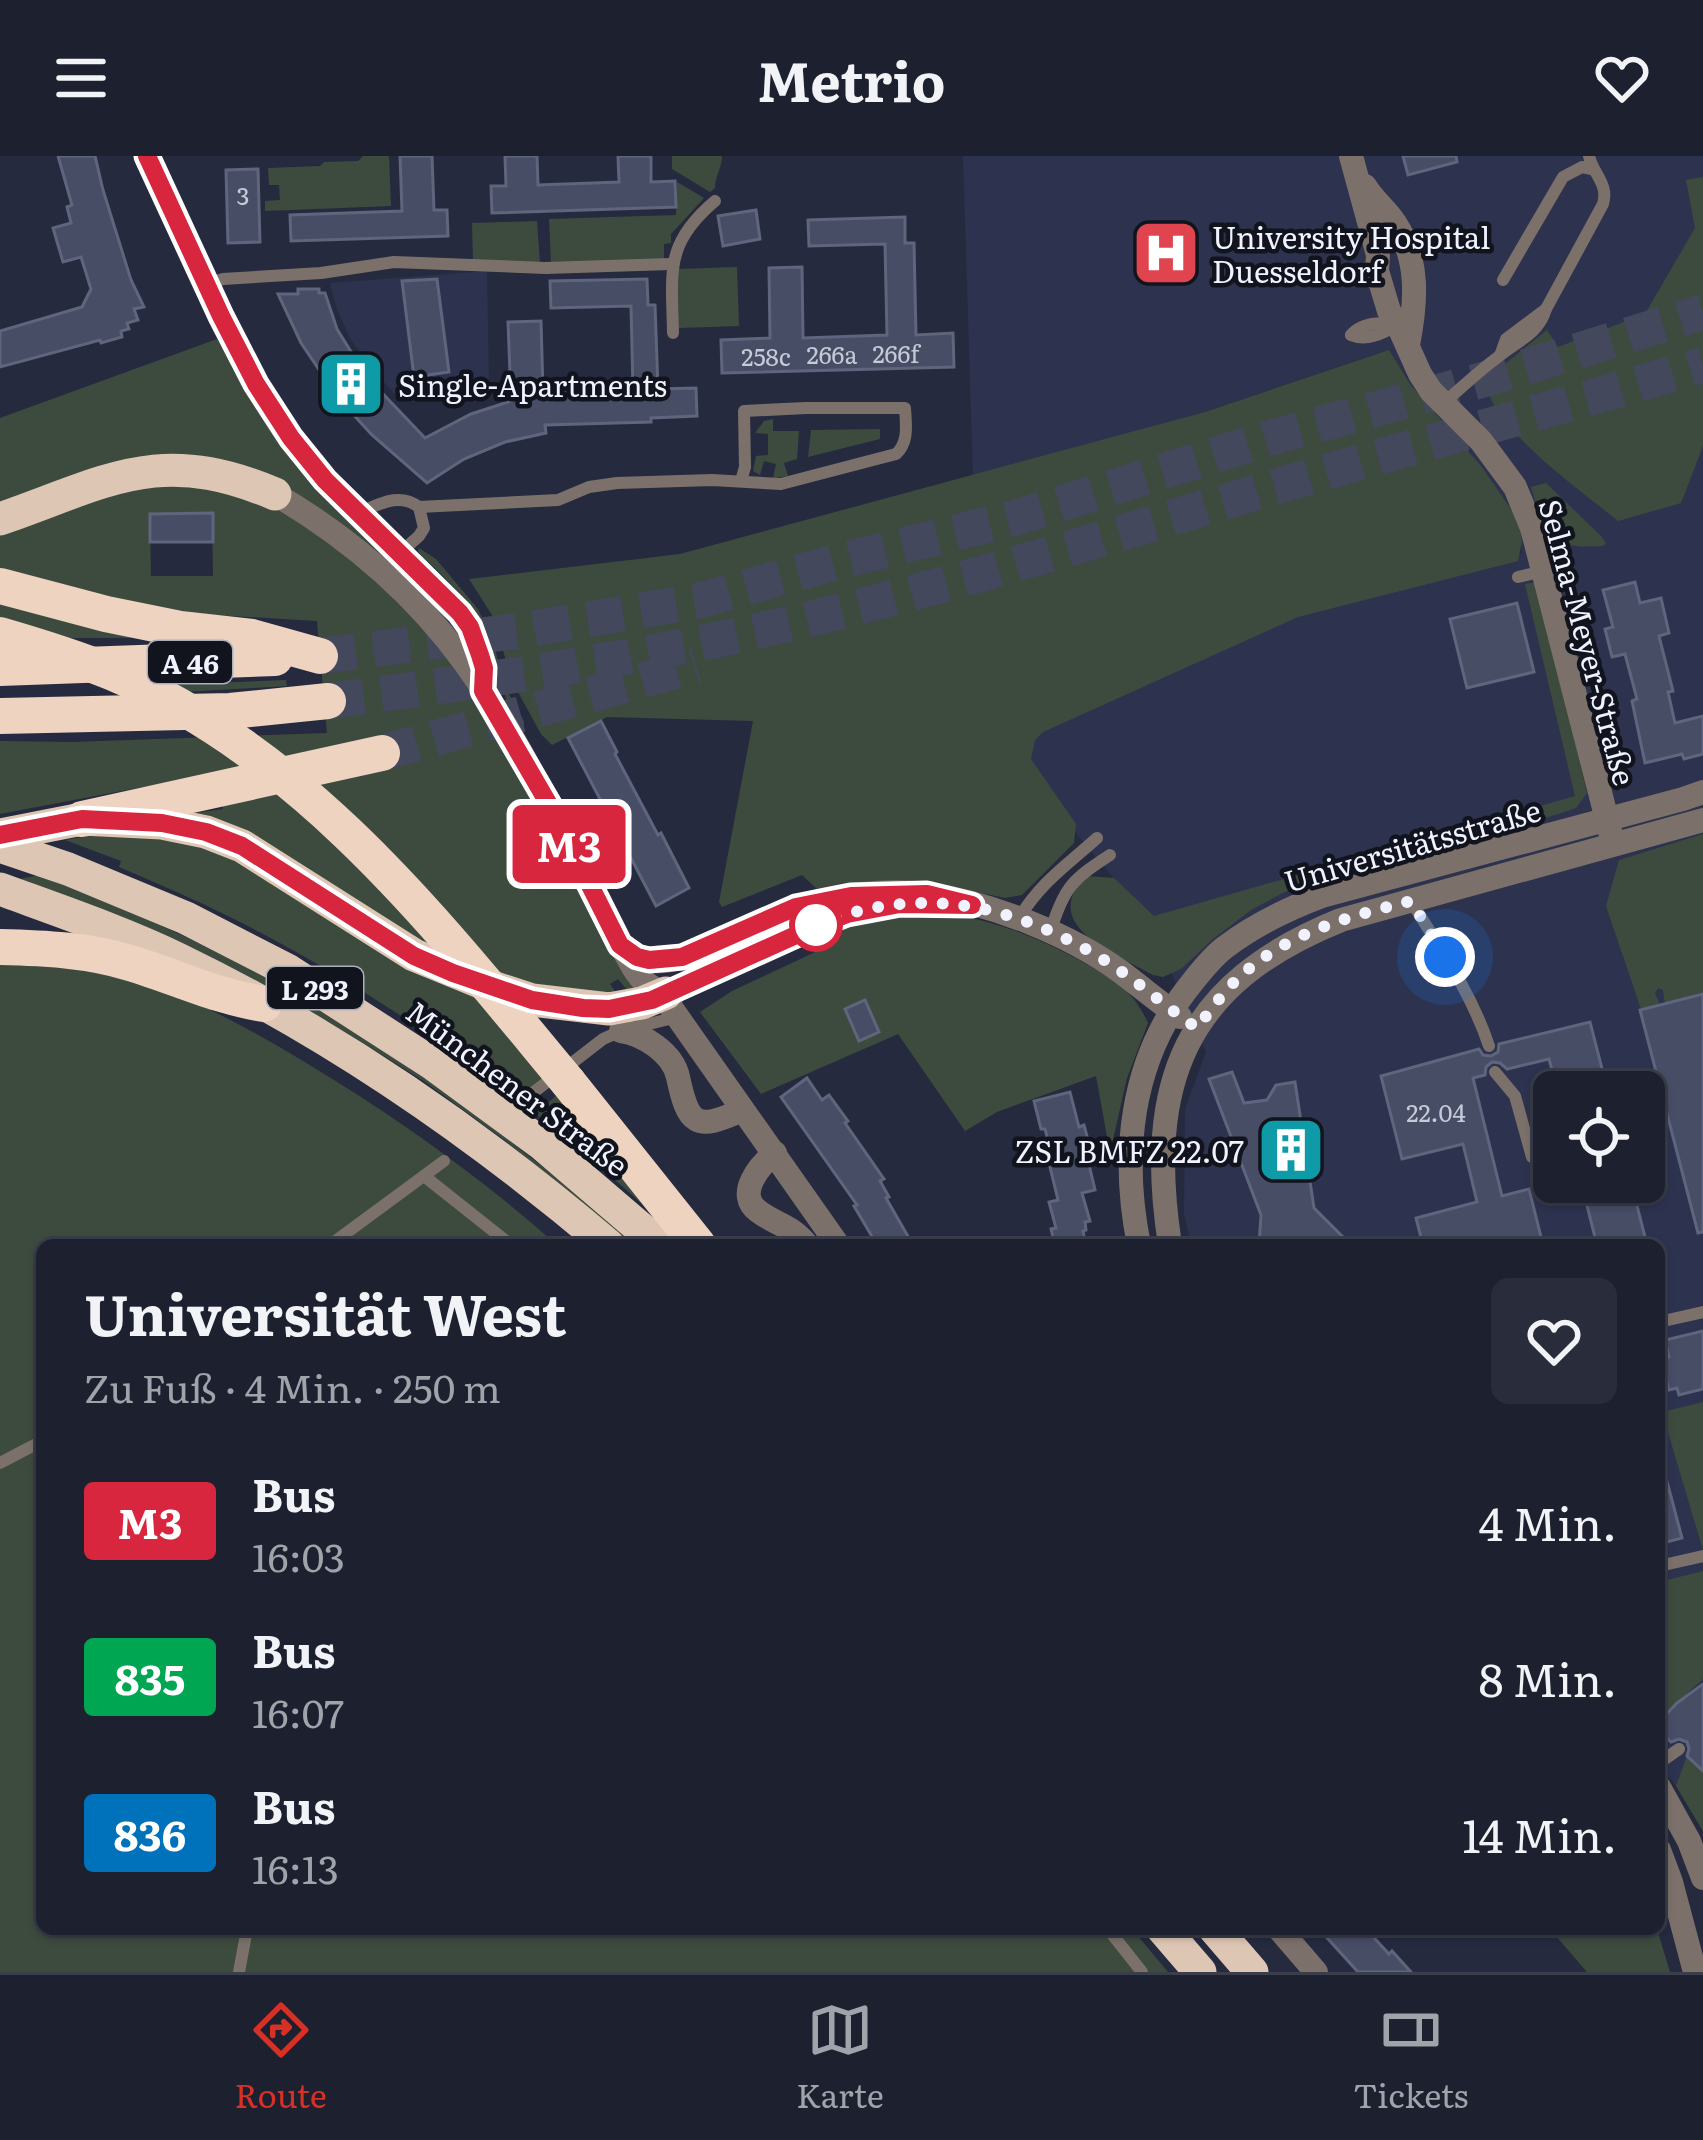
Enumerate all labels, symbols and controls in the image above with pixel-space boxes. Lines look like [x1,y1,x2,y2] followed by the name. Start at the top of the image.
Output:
[758,38,945,119] text: Metrio
[48,45,114,111] icon: menu
[1589,45,1655,111] icon: heart
[236,177,250,212] house number: 3
[1212,214,1490,292] place label: University Hospital Duesseldorf
[1131,218,1201,288] hospital icon: University Hospital Duesseldorf
[872,335,921,370] house number: 266f
[807,336,857,371] house number: 266a
[741,338,791,373] house number: 258c
[316,349,386,419] building icon: Single-Apartments
[398,362,667,406] place label: Single-Apartments
[1530,494,1648,790] street label: Selma-Meyer-Straße
[148,641,232,683] road number: A 46
[1279,786,1545,902] street label: Universitätsstraße
[515,805,623,883] line badge: M3
[537,813,601,875] text: M3
[791,900,841,950] unlabelled marker
[1415,927,1475,987] your location
[267,967,363,1009] road number: L 293
[398,989,638,1185] street label: Münchener Straße
[1533,1071,1665,1203] map controls
[1533,1071,1665,1203] button: locate
[1406,1094,1466,1129] house number: 22.04
[1256,1115,1326,1185] building icon: ZSL BMFZ 22.07
[1015,1128,1244,1172] place label: ZSL BMFZ 22.07
[84,1269,567,1354] text: Universität West
[1491,1278,1617,1404] button: heart
[84,1357,501,1415] text: Zu Fuß · 4 Min. · 250 m
[252,1459,336,1526] text: Bus
[1479,1488,1617,1555] text: 4 Min.
[118,1490,182,1552] text: M3
[252,1526,345,1584] text: 16:03
[252,1615,336,1682] text: Bus
[1479,1644,1617,1711] text: 8 Min.
[115,1646,185,1708] text: 835
[252,1682,344,1740] text: 16:07
[252,1771,336,1838] text: Bus
[1462,1800,1617,1867] text: 14 Min.
[114,1802,186,1864] text: 836
[252,1838,339,1896] text: 16:13
[235,1997,327,2118] tab: Route
[796,1997,884,2118] tab: Karte
[1353,1997,1468,2118] tab: Tickets

